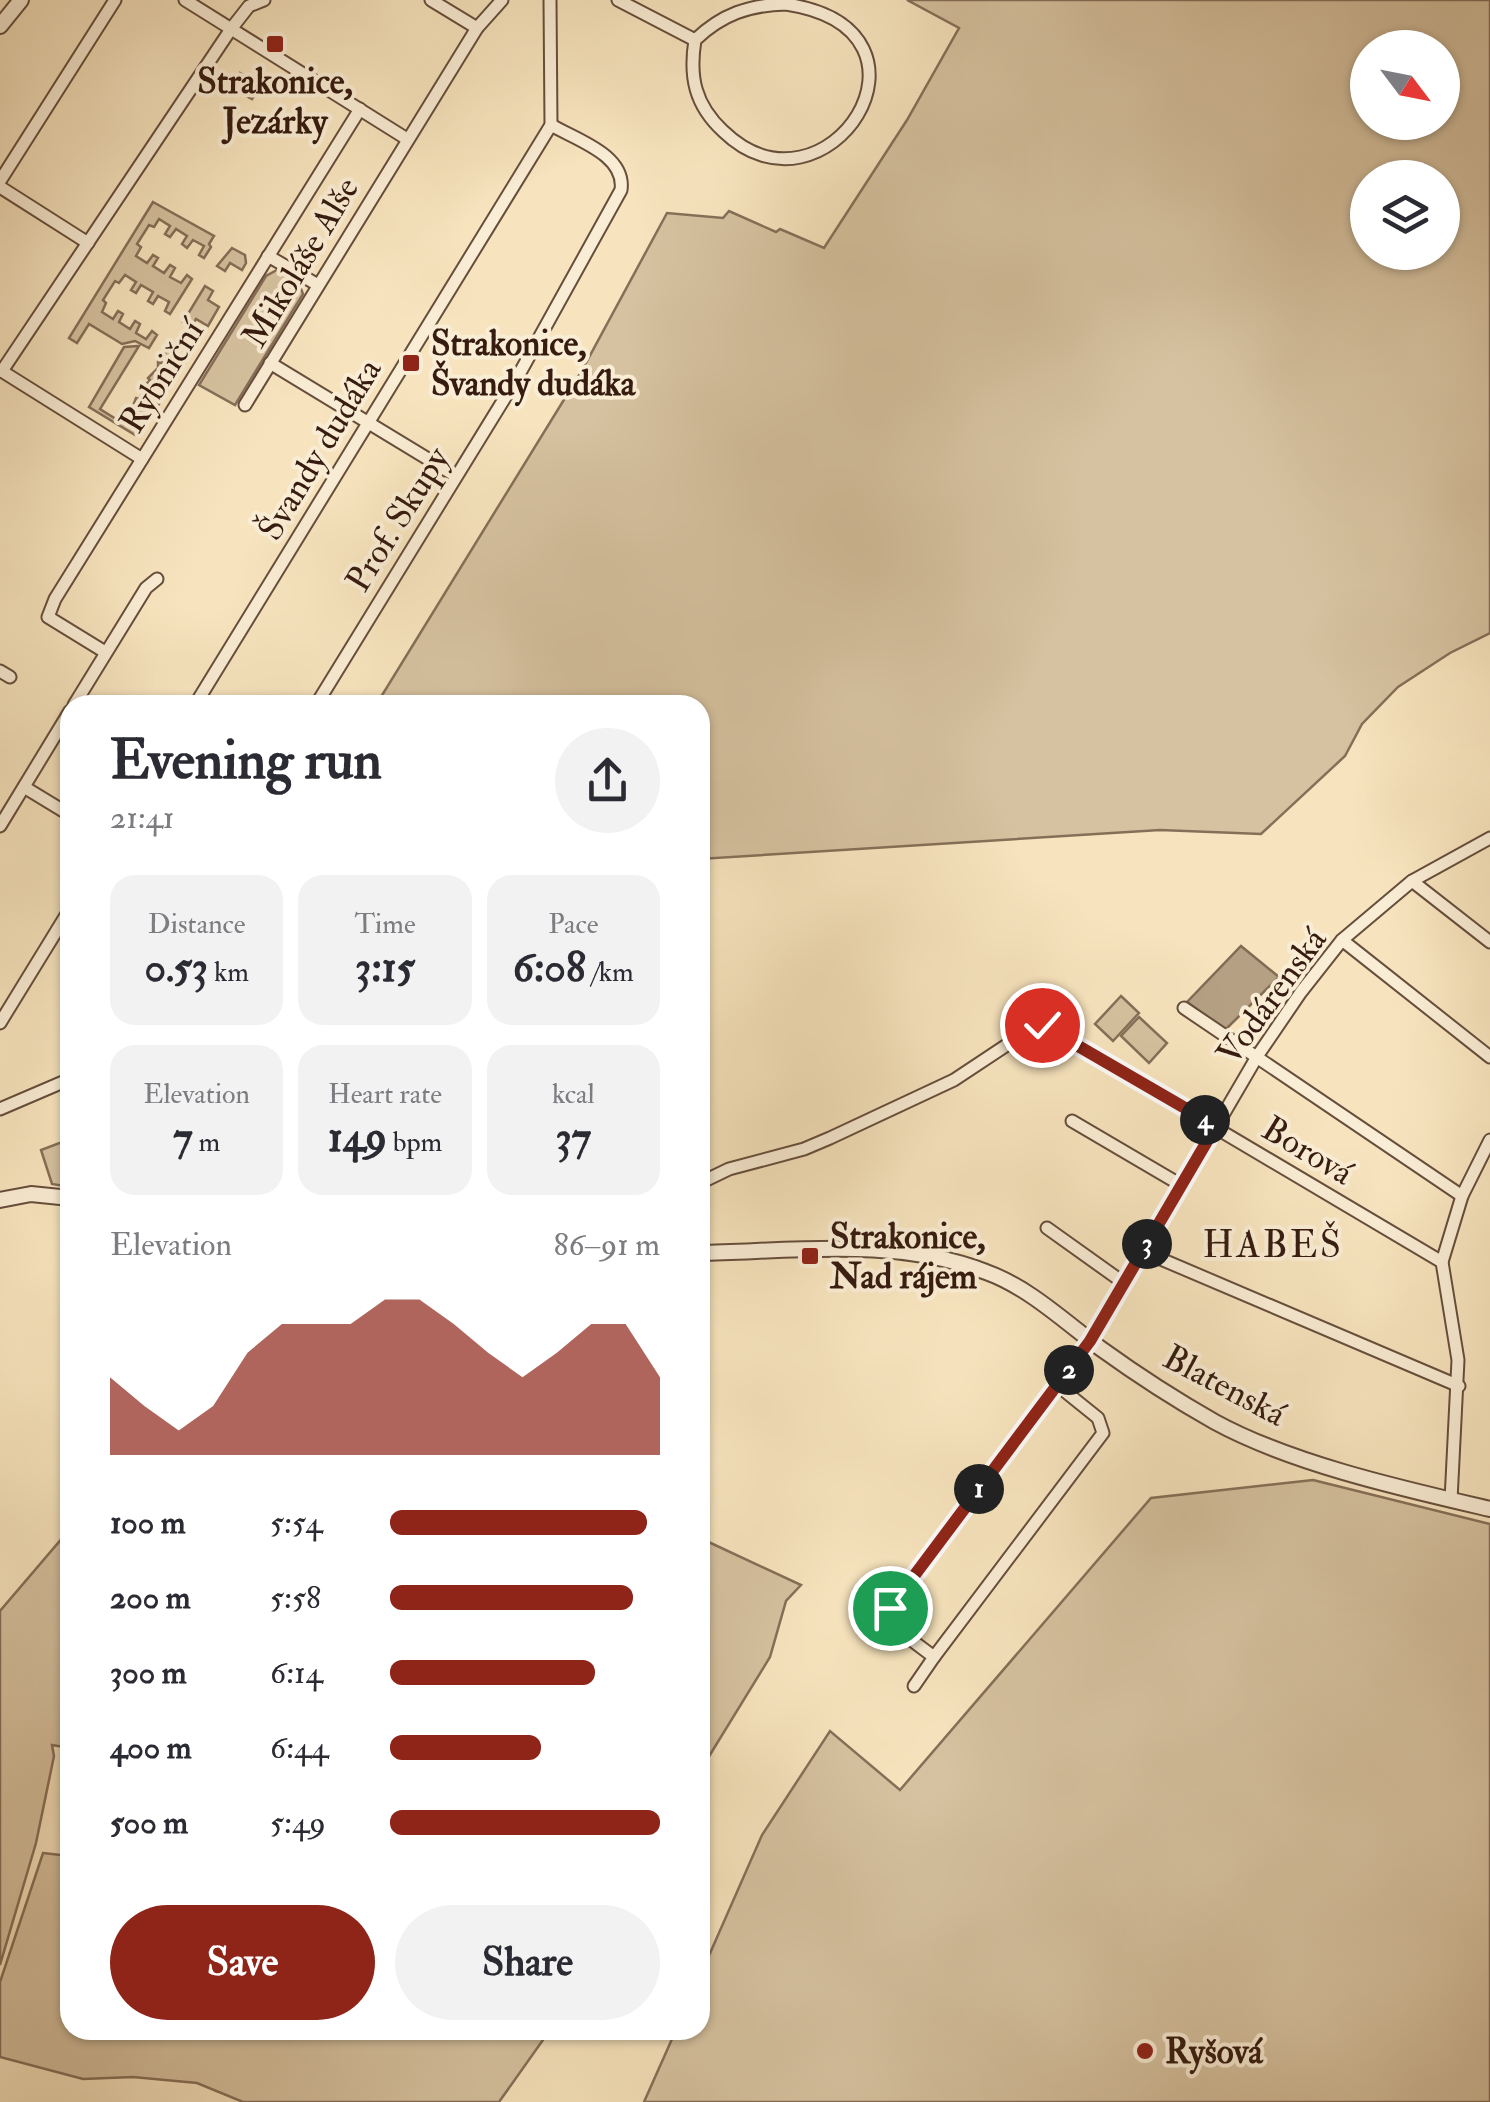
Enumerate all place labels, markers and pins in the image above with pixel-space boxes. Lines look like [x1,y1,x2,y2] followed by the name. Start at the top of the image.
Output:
[264,33,286,55] marker: Strakonice, Jezárky
[197,60,353,145] place label: Strakonice, Jezárky
[431,322,637,407] place label: Strakonice, Švandy dudáka
[400,352,422,374] marker: Strakonice, Švandy dudáka
[1000,983,1085,1068] pin
[1180,1095,1230,1145] pin: 4
[829,1215,985,1299] place label: Strakonice, Nad rájem
[1122,1219,1172,1269] pin: 3
[799,1245,821,1267] marker: Strakonice, Nad rájem
[1044,1345,1094,1395] pin: 2
[954,1464,1004,1514] pin: 1
[848,1566,933,1651] pin
[1165,2030,1264,2075] place label: Ryšová
[1134,2040,1156,2062] marker: Ryšová

